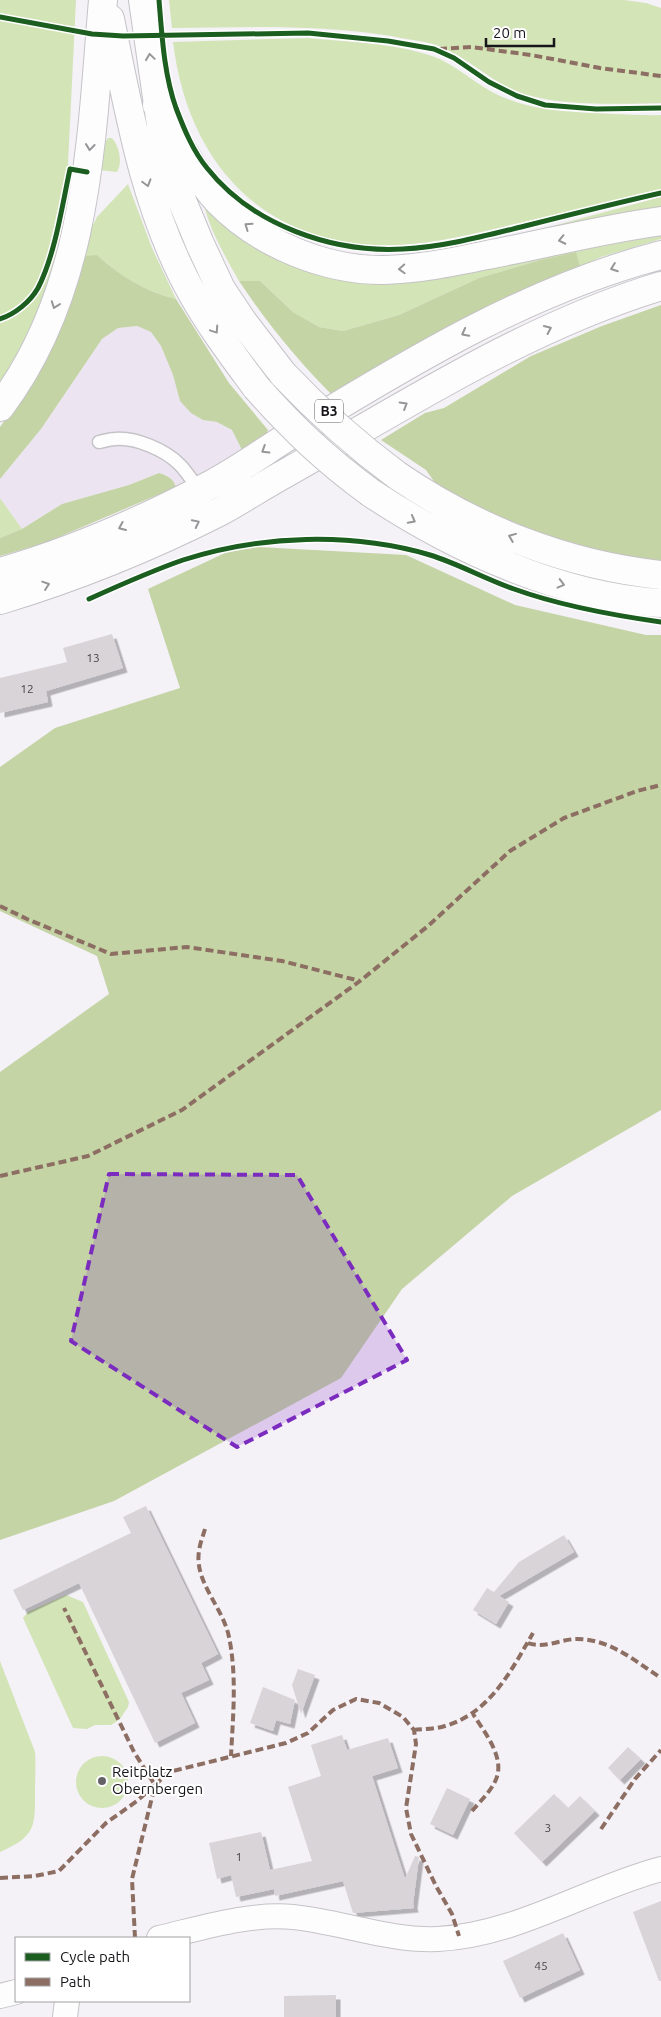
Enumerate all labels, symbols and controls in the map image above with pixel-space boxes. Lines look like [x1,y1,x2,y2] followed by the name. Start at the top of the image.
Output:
[486,15,554,47] scale bar
[493,24,526,41] text: 20 m
[145,53,156,61] one-way arrow
[85,143,96,151] one-way arrow
[141,179,151,187] one-way arrow
[244,223,254,232] one-way arrow
[557,234,566,245] one-way arrow
[610,262,619,272] one-way arrow
[398,263,406,274] one-way arrow
[51,300,61,309] one-way arrow
[543,324,552,335] one-way arrow
[208,325,218,334] one-way arrow
[462,327,471,337] one-way arrow
[315,400,343,422] road number: B3
[399,401,408,411] one-way arrow
[261,444,270,454] one-way arrow
[406,513,415,523] one-way arrow
[191,519,200,529] one-way arrow
[118,521,127,532] one-way arrow
[509,533,517,543] one-way arrow
[556,578,565,589] one-way arrow
[42,581,50,591] one-way arrow
[86,651,100,664] house number: 13
[20,682,34,695] house number: 12
[112,1763,203,1797] place label: Reitplatz Obernbergen
[96,1775,108,1787] marker: Reitplatz Obernbergen
[545,1821,551,1834] house number: 3
[236,1850,242,1863] house number: 1
[15,1937,190,2002] legend
[60,1948,130,1965] text: Cycle path
[534,1959,548,1972] house number: 45
[60,1973,91,1990] text: Path

